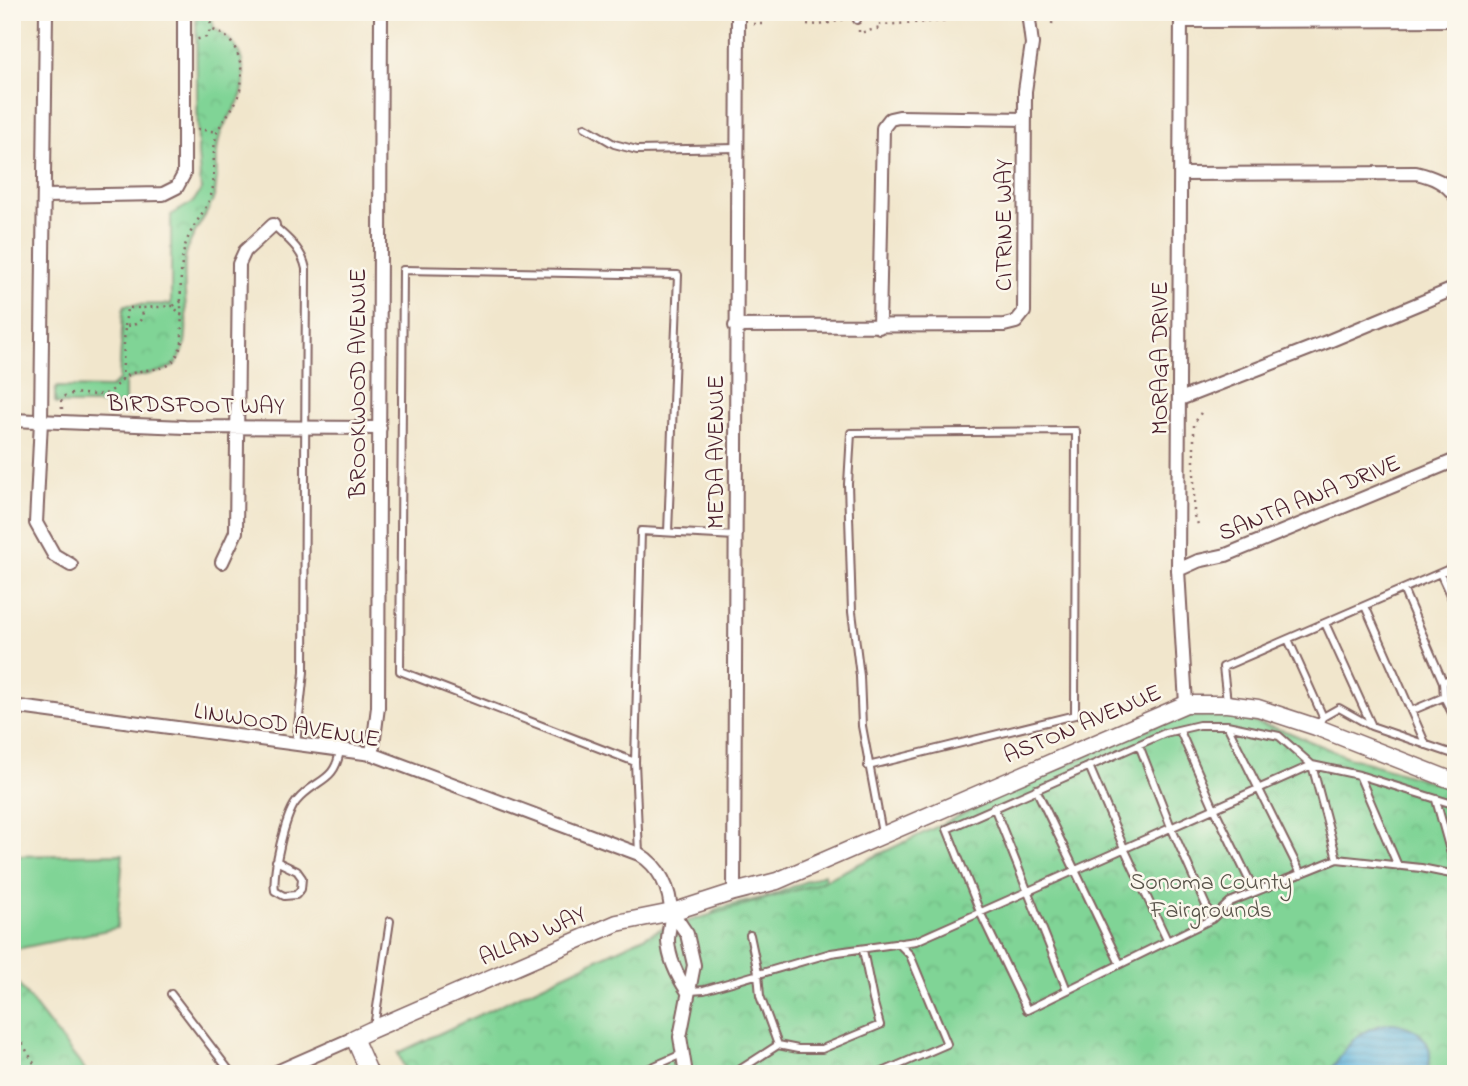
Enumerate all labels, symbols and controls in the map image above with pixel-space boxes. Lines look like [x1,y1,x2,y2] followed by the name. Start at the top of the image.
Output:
[988,159,1023,291] street label: CITRINE WAY
[342,268,377,499] street label: BROOKWOOD AVENUE
[1144,281,1179,435] street label: MORAGA DRIVE
[700,375,735,529] street label: MEDA AVENUE
[106,387,285,426] street label: BIRDSFOOT WAY
[1214,447,1406,552] street label: SANTA ANA DRIVE
[999,676,1167,774] street label: ASTON AVENUE
[191,695,382,758] street label: LINWOOD AVENUE
[1130,866,1292,929] park label: Sonoma County Fairgrounds
[474,898,592,976] street label: ALLAN WAY

